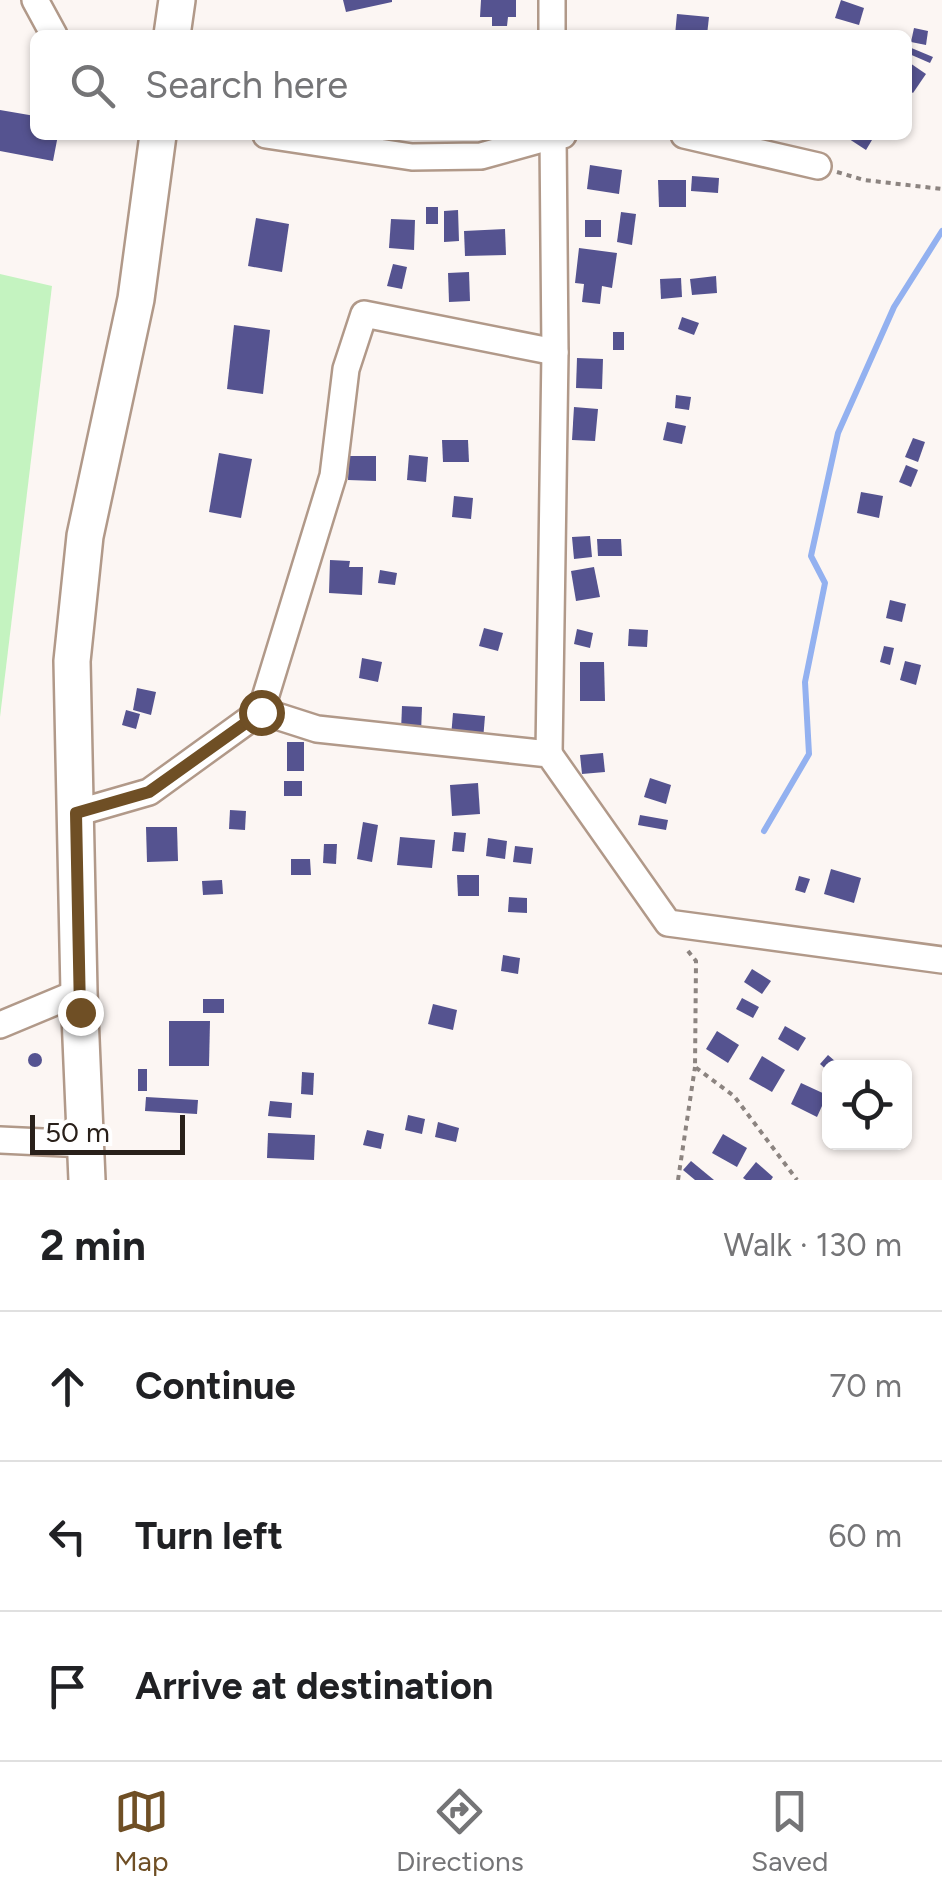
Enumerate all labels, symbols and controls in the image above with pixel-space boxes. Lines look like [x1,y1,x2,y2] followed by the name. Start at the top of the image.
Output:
[30,30,912,140] search box
[65,58,120,113] icon: search
[145,62,348,108] text: Search here
[239,690,285,736] route start
[58,990,104,1036] route end
[822,1060,912,1150] map controls
[822,1060,912,1150] button: locate
[30,1110,185,1154] scale bar
[45,1115,110,1149] text: 50 m
[40,1220,146,1271] text: 2 min
[723,1226,902,1264] text: Walk · 130 m
[40,1359,95,1414] icon: ahead
[135,1363,296,1409] text: Continue
[829,1367,902,1405] text: 70 m
[40,1509,95,1564] icon: left
[135,1513,283,1559] text: Turn left
[828,1517,902,1555] text: 60 m
[40,1659,95,1714] icon: arrive
[135,1663,493,1709] text: Arrive at destination
[114,1784,169,1878] tab: Map
[396,1784,524,1878] tab: Directions
[751,1784,828,1878] tab: Saved

